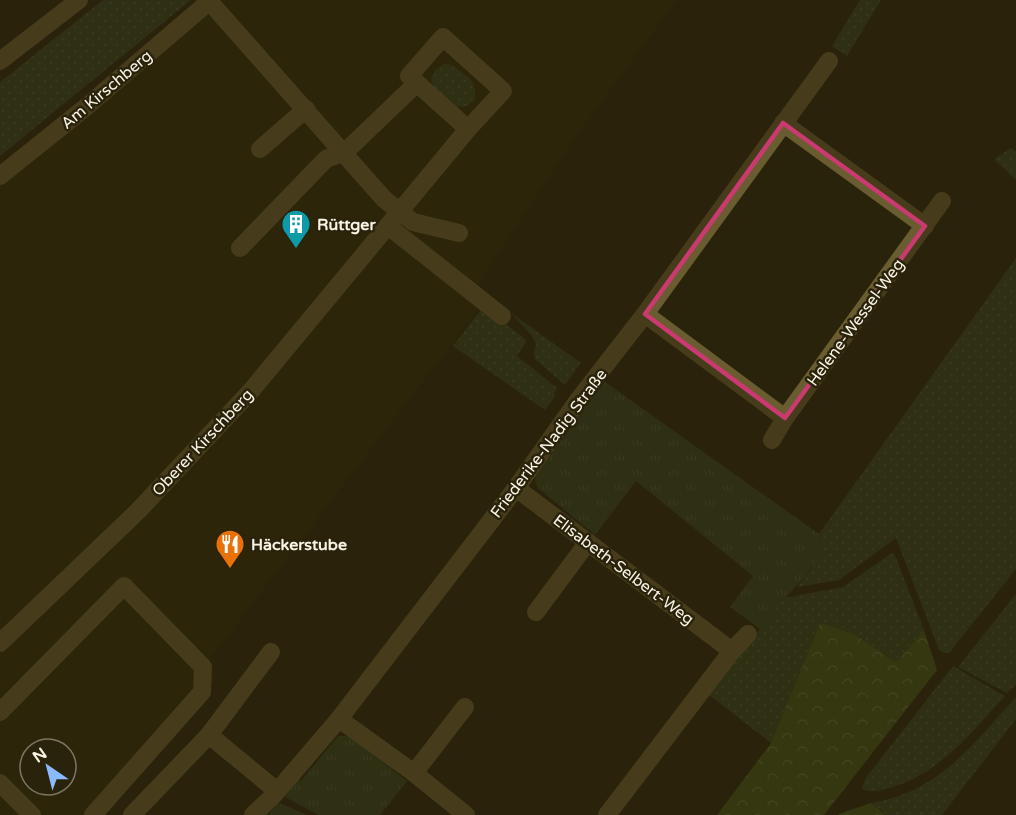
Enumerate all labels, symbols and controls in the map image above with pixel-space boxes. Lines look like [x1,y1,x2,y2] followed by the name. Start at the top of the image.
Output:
[57,46,156,134] street label: Am Kirschberg
[280,208,312,250] building icon: Rüttger
[317,215,376,235] place label: Rüttger
[803,255,909,390] street label: Helene-Wessel-Weg
[486,365,611,522] street label: Friederike-Nadig Straße
[148,385,257,500] street label: Oberer Kirschberg
[549,510,698,629] street label: Elisabeth-Selbert-Weg
[214,528,246,570] restaurant icon: Häckerstube
[251,535,347,555] place label: Häckerstube
[18,737,78,797] north arrow
[29,744,51,767] text: N

